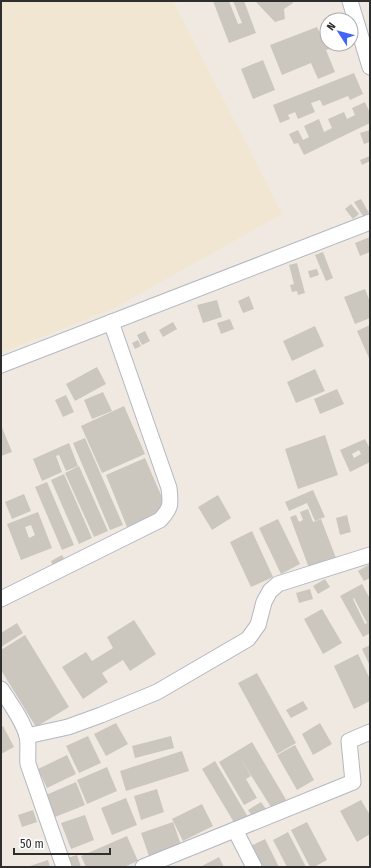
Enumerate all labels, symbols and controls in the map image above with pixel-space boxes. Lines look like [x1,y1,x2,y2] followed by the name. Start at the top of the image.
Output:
[319,12,359,52] north arrow
[324,20,339,33] text: N
[14,830,110,856] scale bar
[20,837,44,851] text: 50 m

